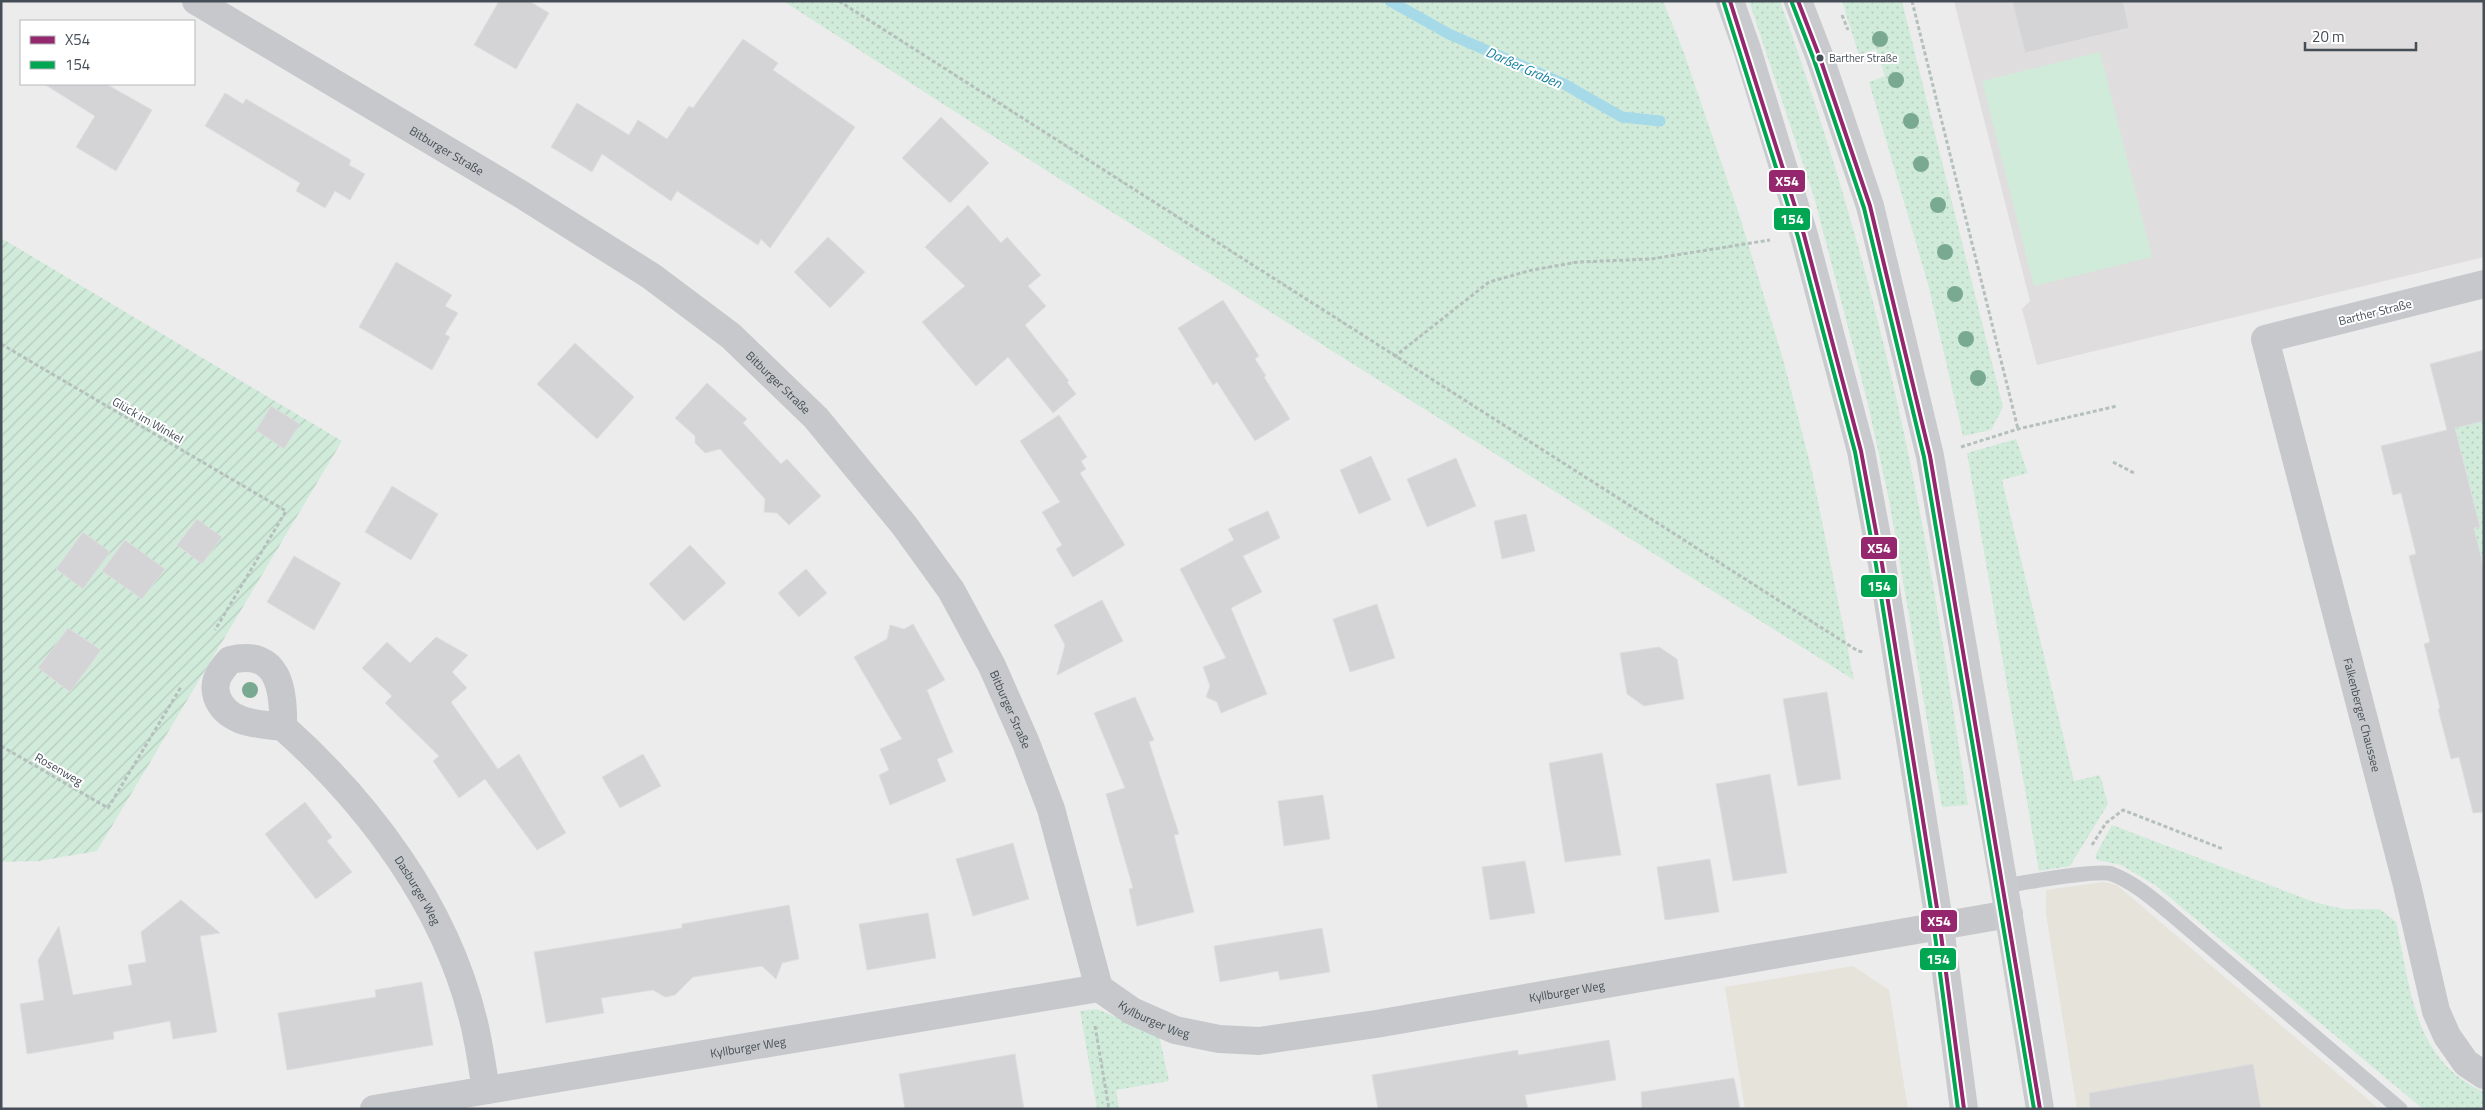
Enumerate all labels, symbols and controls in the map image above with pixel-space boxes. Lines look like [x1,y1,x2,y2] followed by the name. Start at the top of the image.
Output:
[20,20,195,85] legend
[2305,20,2416,52] scale bar
[2312,25,2345,48] text: 20 m
[65,28,90,51] text: X54
[1483,41,1566,94] water label: Darßer Graben
[1829,50,1898,66] place label: Barther Straße
[65,53,90,76] text: 154
[1815,53,1825,63] marker: Barther Straße
[406,121,488,180] street label: Bitburger Straße
[1768,169,1806,193] line badge: X54
[1775,170,1799,191] text: X54
[1773,207,1811,231] line badge: 154
[1780,208,1804,229] text: 154
[2336,294,2414,330] street label: Barther Straße
[742,346,815,418] street label: Bitburger Straße
[109,392,187,448] street label: Glück im Winkel
[1860,536,1898,560] line badge: X54
[1867,537,1891,558] text: X54
[1860,574,1898,598] line badge: 154
[1867,575,1891,596] text: 154
[2339,656,2387,774] street label: Falkenberger Chaussee
[985,667,1037,751] street label: Bitburger Straße
[31,748,87,790] street label: Rosenweg
[390,851,446,928] street label: Dasburger Weg
[1920,909,1958,933] line badge: X54
[1927,910,1951,931] text: X54
[1919,947,1957,971] line badge: 154
[1926,948,1950,969] text: 154
[1527,975,1606,1007] street label: Kyllburger Weg
[1115,995,1192,1042] street label: Kyllburger Weg
[709,1031,787,1062] street label: Kyllburger Weg

